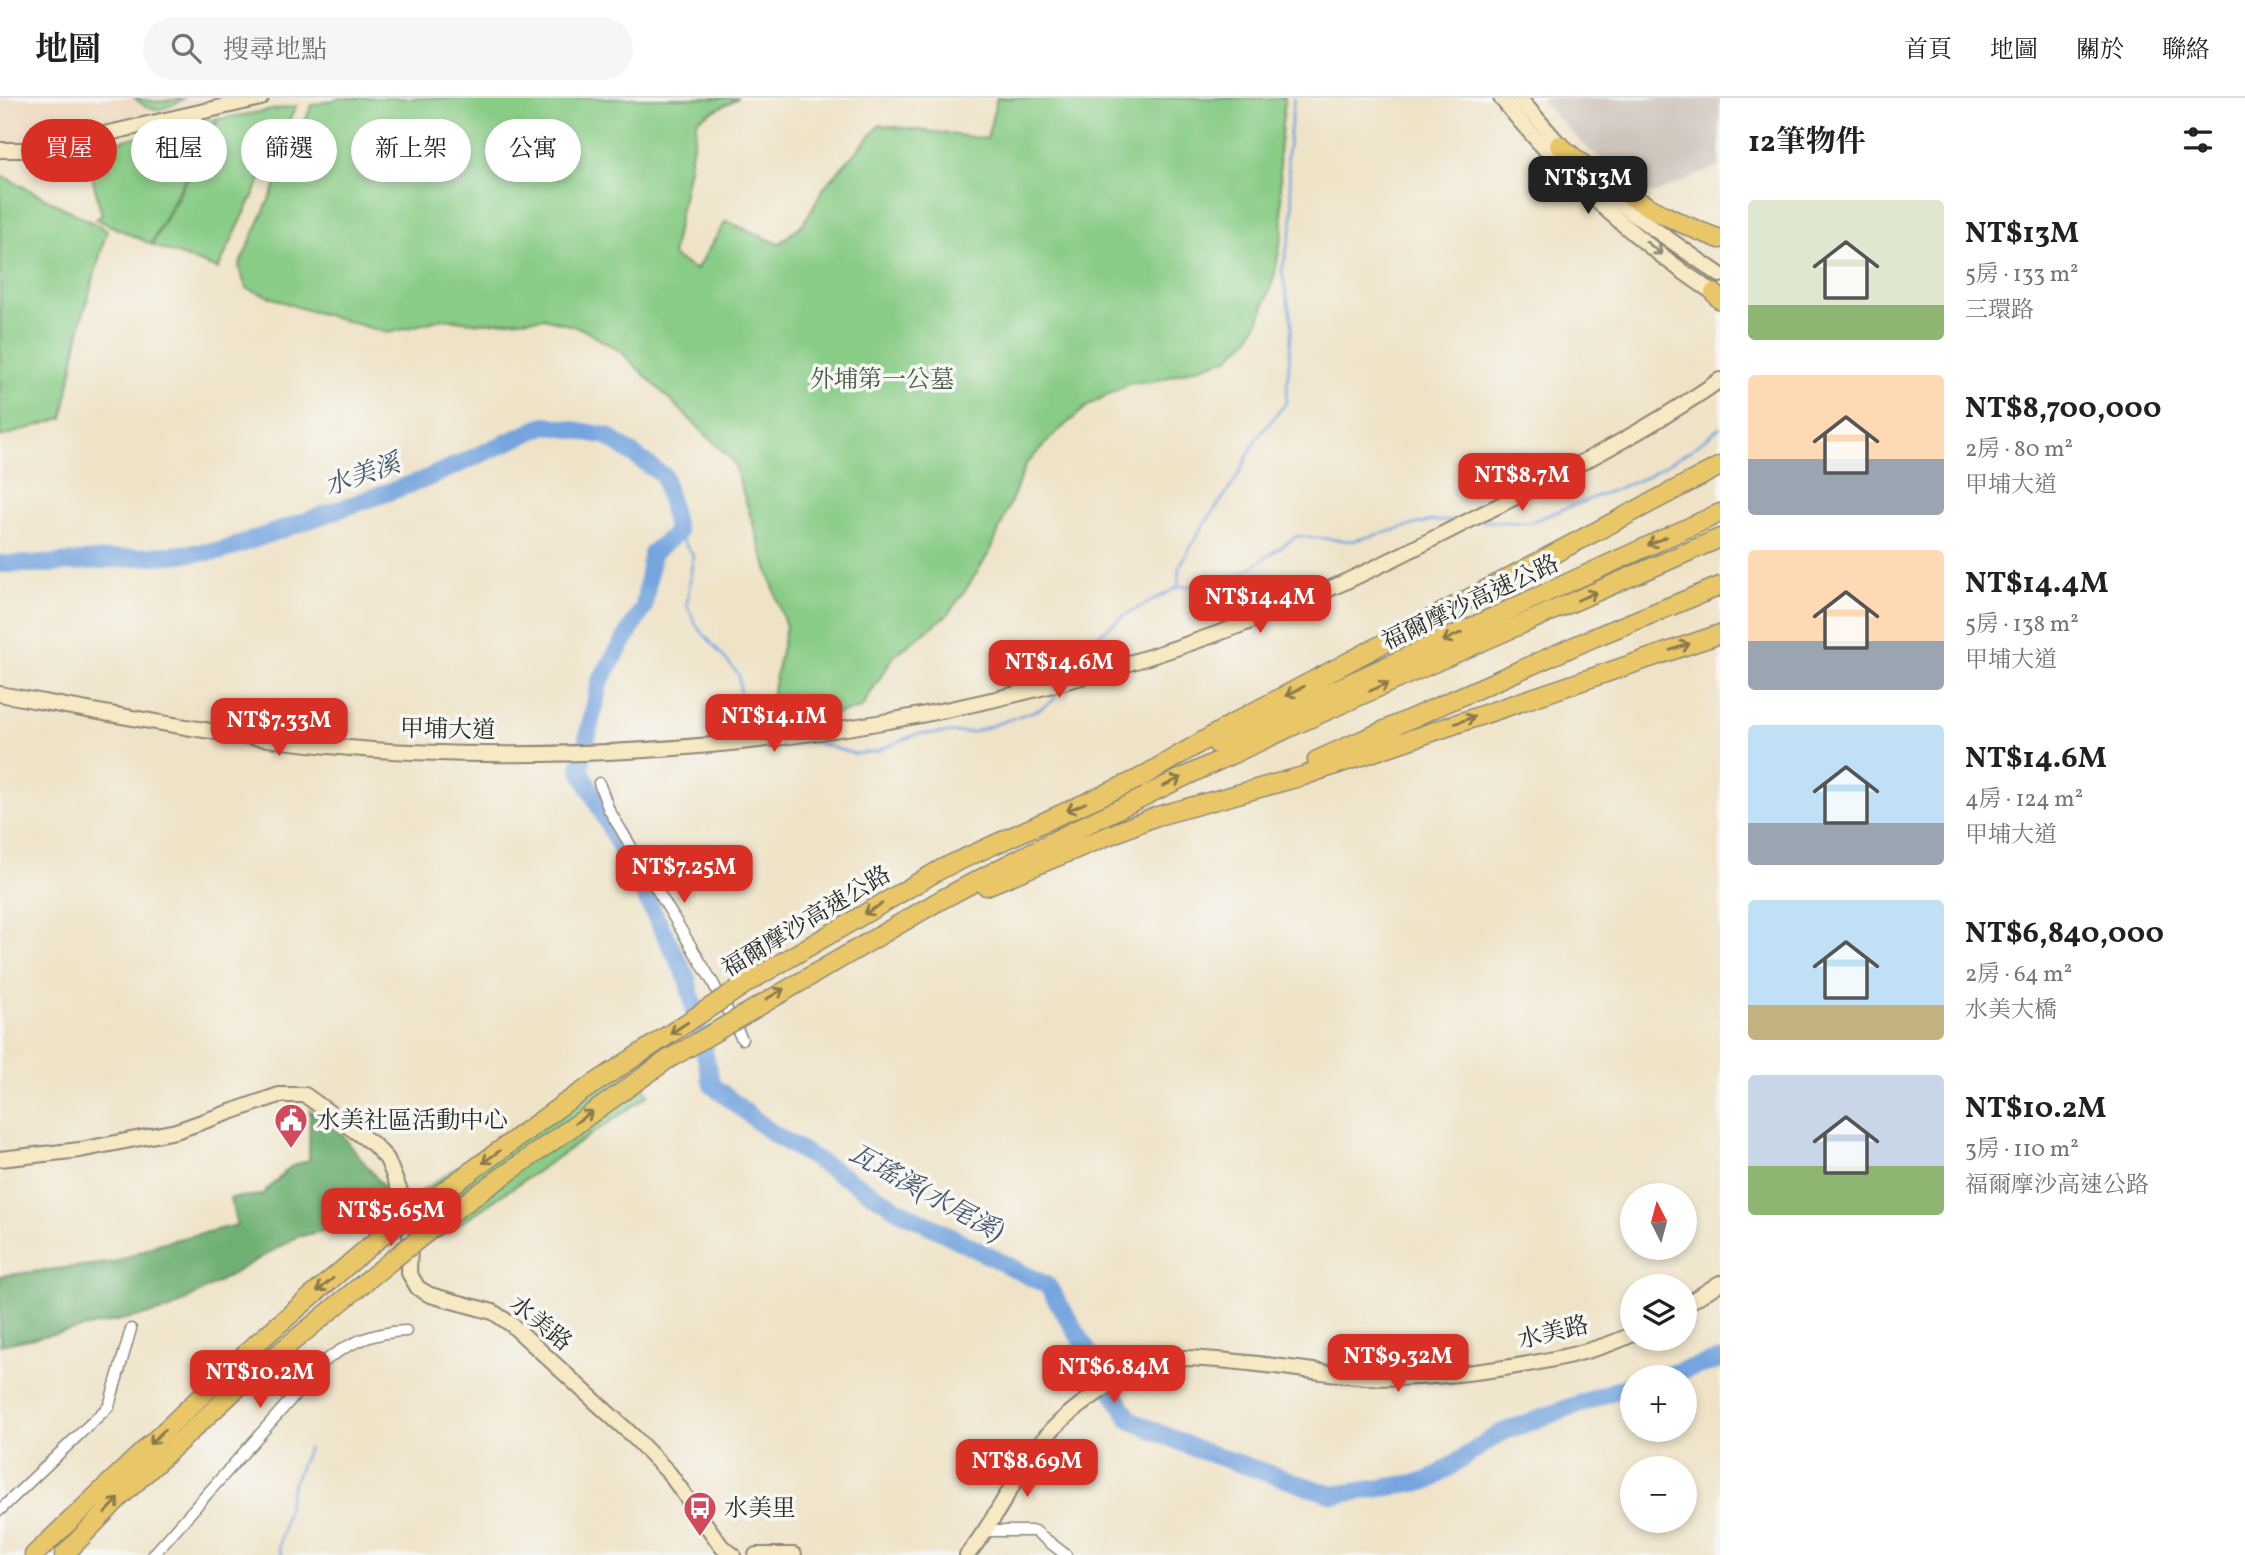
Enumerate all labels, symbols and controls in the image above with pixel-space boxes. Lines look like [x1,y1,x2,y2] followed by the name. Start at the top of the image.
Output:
[143,17,633,80] search box
[35,29,101,75] text: 地圖
[167,29,205,67] icon: search
[223,33,327,69] text: 搜尋地點
[1904,34,1952,68] text: 首頁
[1990,34,2038,68] text: 地圖
[2076,34,2124,68] text: 關於
[2162,34,2210,68] text: 聯絡
[21,119,117,182] chip: 買屋
[131,119,227,182] chip: 租屋
[241,119,337,182] chip: 篩選
[351,119,471,182] chip: 新上架
[485,119,581,182] chip: 公寓
[2179,121,2217,159] icon: filters
[1748,122,1866,164] text: 12筆物件
[1531,156,1645,216] pin: NT$13M
[1544,163,1632,195] text: NT$13M
[1965,213,2079,255] text: NT$13M
[1804,228,1888,312] icon: home
[1644,241,1662,256] one-way arrow
[1965,259,2079,291] text: 5房 · 133 m²
[1965,295,2034,327] text: 三環路
[810,364,954,398] park label: 外埔第一公墓
[1965,388,2161,430] text: NT$8,700,000
[1804,403,1888,487] icon: home
[1965,434,2073,466] text: 2房 · 80 m²
[320,445,408,506] water label: 水美溪
[1457,454,1587,513] pin: NT$8.7M
[1474,460,1570,492] text: NT$8.7M
[1965,470,2057,502] text: 甲埔大道
[1647,535,1669,548] one-way arrow
[1377,548,1565,660] street label: 福爾摩沙高速公路
[1965,563,2109,605] text: NT$14.4M
[1188,575,1332,635] pin: NT$14.4M
[1804,578,1888,662] icon: home
[1205,582,1315,614] text: NT$14.4M
[1576,589,1597,602] one-way arrow
[1965,609,2079,641] text: 5房 · 138 m²
[1441,632,1462,645] one-way arrow
[987,640,1131,700] pin: NT$14.6M
[1669,640,1691,652] one-way arrow
[1965,645,2057,677] text: 甲埔大道
[1005,647,1113,679] text: NT$14.6M
[1367,680,1389,693] one-way arrow
[1285,684,1306,698] one-way arrow
[702,694,846,754] pin: NT$14.1M
[207,698,351,758] pin: NT$7.33M
[721,701,827,733] text: NT$14.1M
[227,705,331,737] text: NT$7.33M
[400,713,496,749] street label: 甲埔大道
[1454,713,1476,726] one-way arrow
[1965,738,2107,780] text: NT$14.6M
[1804,753,1888,837] icon: home
[1161,774,1182,788] one-way arrow
[1965,784,2083,816] text: 4房 · 124 m²
[1066,801,1087,814] one-way arrow
[1965,820,2057,852] text: 甲埔大道
[612,846,756,905] pin: NT$7.25M
[632,852,736,884] text: NT$7.25M
[716,859,898,987] street label: 福爾摩沙高速公路
[863,902,883,916] one-way arrow
[1965,913,2164,955] text: NT$6,840,000
[1804,928,1888,1012] icon: home
[1965,959,2072,991] text: 2房 · 64 m²
[765,987,785,1001] one-way arrow
[1965,995,2057,1027] text: 水美大橋
[670,1021,689,1035] one-way arrow
[1965,1088,2106,1130] text: NT$10.2M
[272,1101,310,1150] public building icon: 水美社區活動中心
[1804,1103,1888,1187] icon: home
[316,1105,508,1139] place label: 水美社區活動中心
[574,1110,593,1124] one-way arrow
[1965,1134,2079,1166] text: 3房 · 110 m²
[842,1136,1010,1251] water label: 瓦瑤溪(水尾溪)
[482,1149,501,1164] one-way arrow
[1965,1170,2149,1202] text: 福爾摩沙高速公路
[1620,1183,1698,1260] north arrow
[1620,1183,1697,1533] map controls
[319,1188,463,1248] pin: NT$5.65M
[337,1195,445,1227] text: NT$5.65M
[1620,1274,1697,1351] button: layers
[316,1277,334,1293] one-way arrow
[501,1289,578,1360] street label: 水美路
[1515,1309,1592,1359] street label: 水美路
[1326,1334,1470,1394] pin: NT$9.32M
[1344,1341,1452,1373] text: NT$9.32M
[1042,1346,1186,1405] pin: NT$6.84M
[188,1350,332,1410] pin: NT$10.2M
[1058,1352,1170,1384] text: NT$6.84M
[206,1357,314,1389] text: NT$10.2M
[1620,1365,1697,1442] button: +
[149,1429,166,1446] one-way arrow
[955,1440,1099,1499] pin: NT$8.69M
[972,1446,1082,1478] text: NT$8.69M
[1620,1456,1697,1533] button: −
[681,1489,719,1538] bus stop icon: 水美里
[724,1493,796,1527] place label: 水美里
[103,1498,120,1515] one-way arrow

